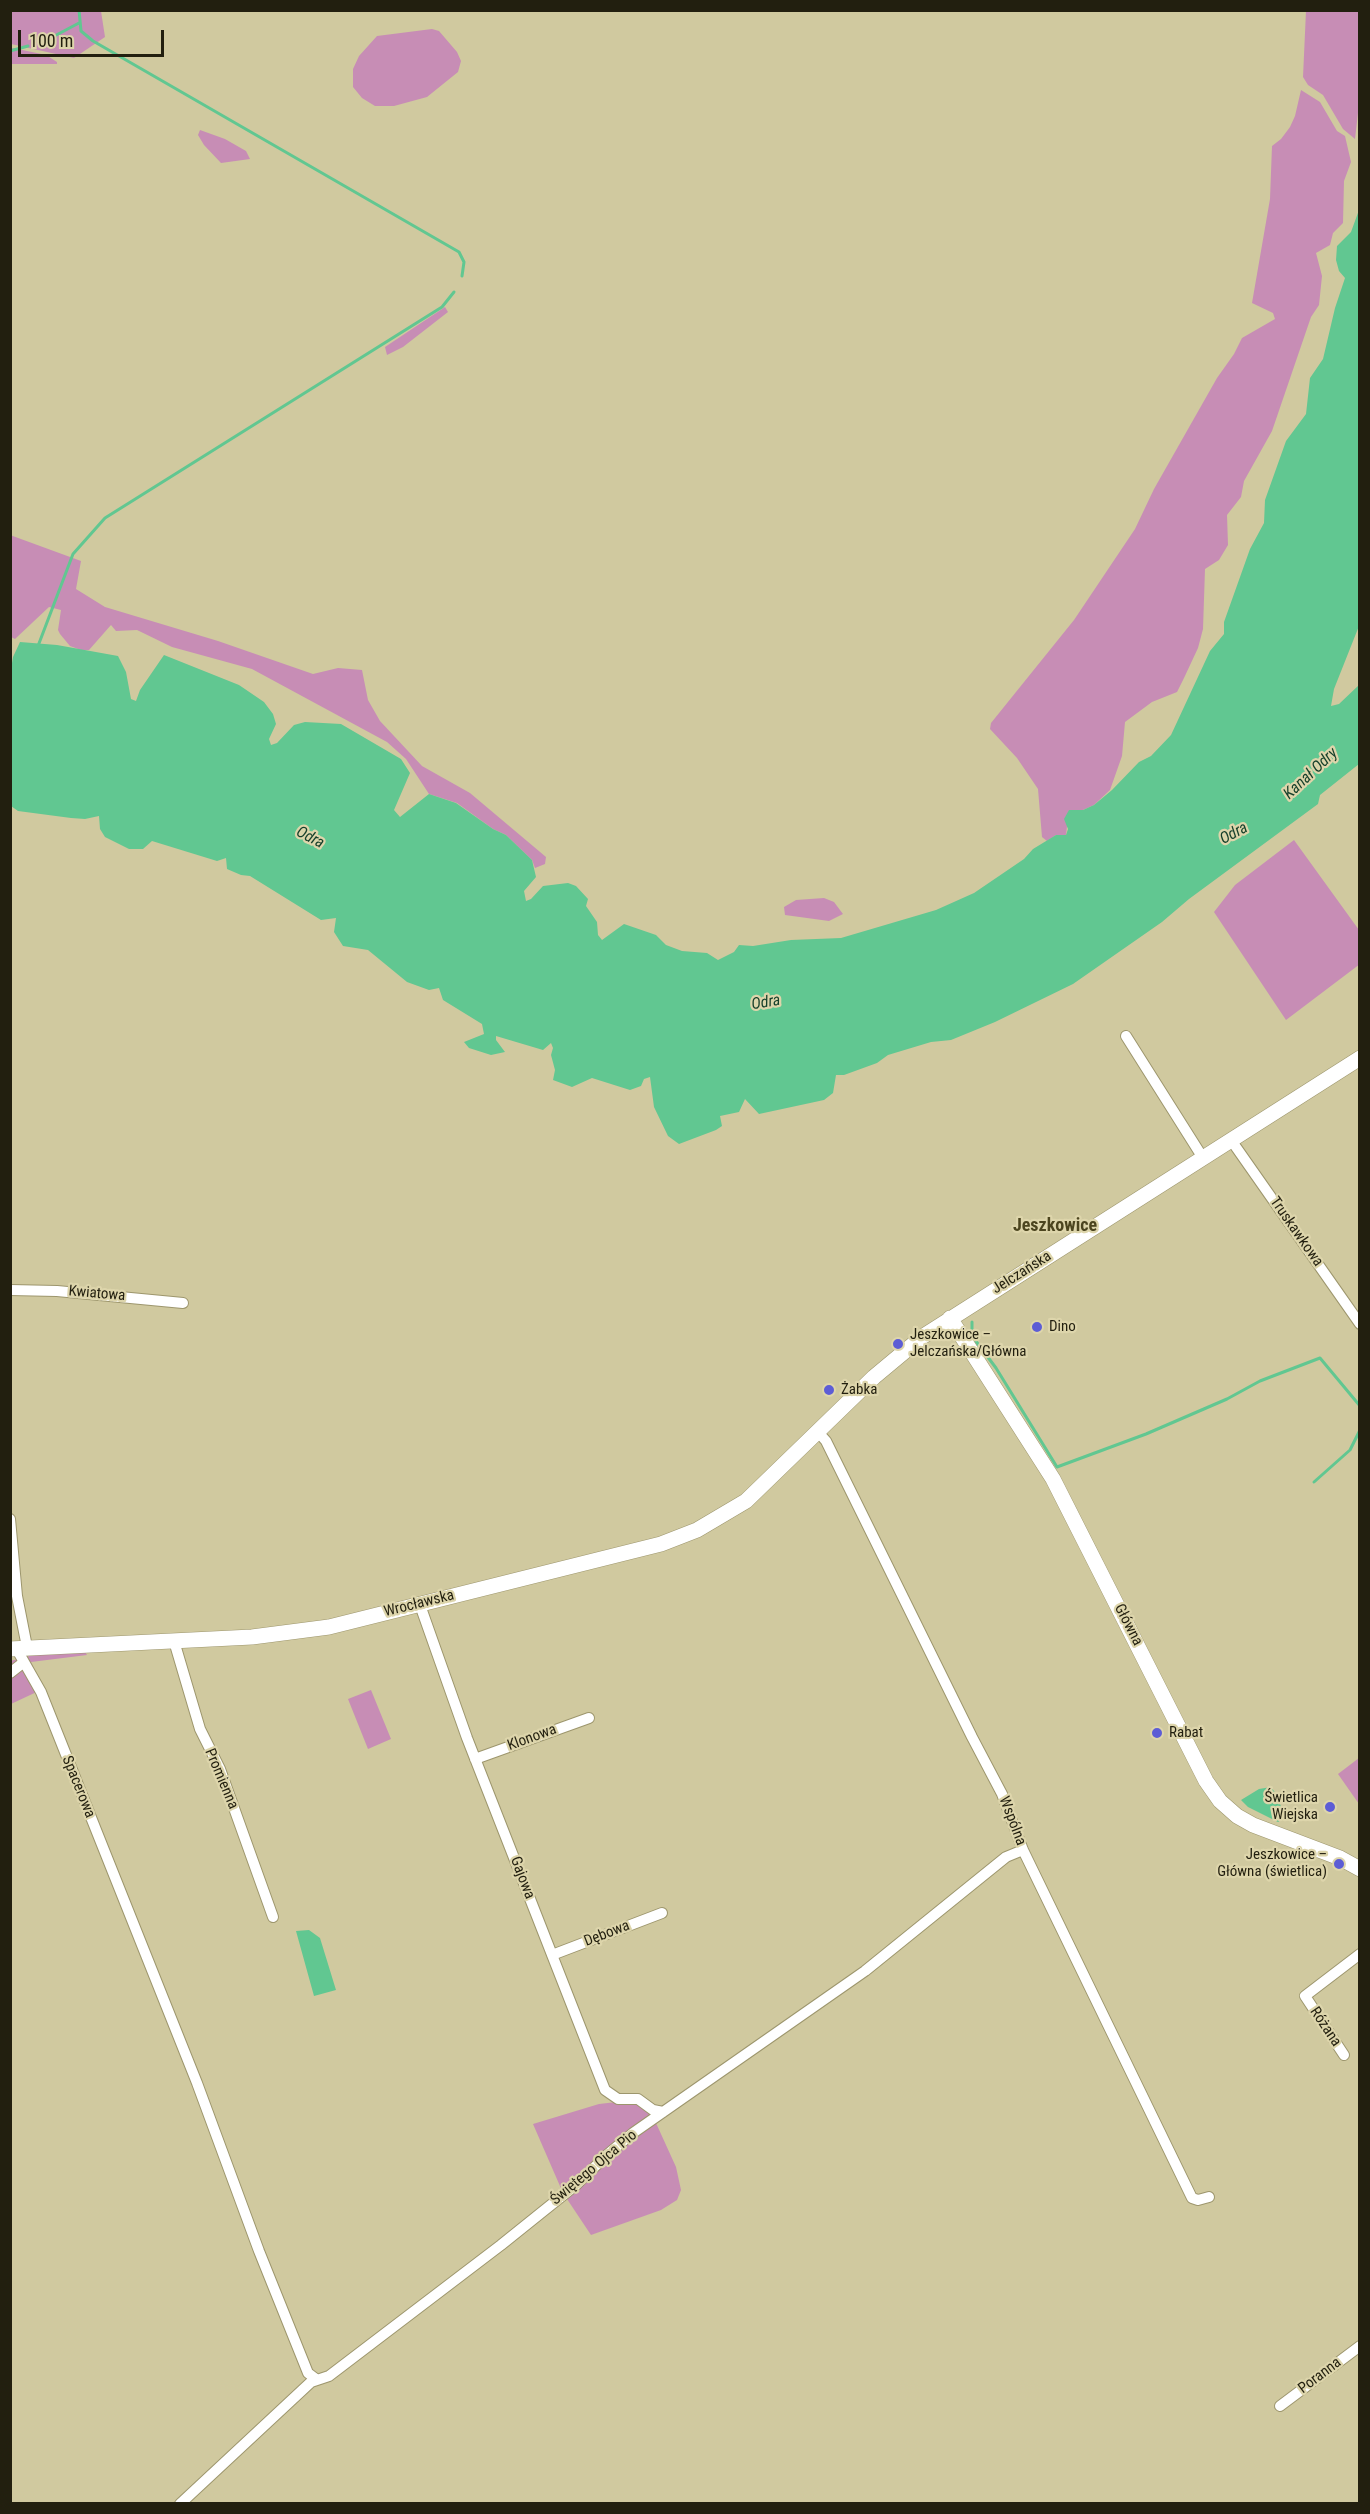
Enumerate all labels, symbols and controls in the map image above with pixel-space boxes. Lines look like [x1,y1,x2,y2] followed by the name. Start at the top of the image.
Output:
[21,18,166,56] scale bar
[29,30,73,51] text: 100 m
[1280,744,1342,804] water label: Kanał Odry
[1217,819,1251,849] water label: Odra
[293,823,327,853] water label: Odra
[750,991,782,1015] water label: Odra
[1265,1194,1327,1270] street label: Truskawkowa
[1013,1215,1097,1237] district label: Jeszkowice
[989,1248,1055,1298] street label: Jelczańska
[68,1283,126,1305] street label: Kwiatowa
[1049,1318,1076,1336] place label: Dino
[1030,1320,1044,1334] marker: Dino
[910,1326,1026,1361] place label: Jeszkowice – Jelczańska/Główna
[891,1337,905,1351] marker: Jeszkowice – Jelczańska/Główna
[841,1381,877,1399] place label: Żabka
[822,1383,836,1397] marker: Żabka
[382,1587,456,1621] street label: Wrocławska
[1110,1601,1146,1649] street label: Główna
[505,1721,559,1755] street label: Klonowa
[1169,1724,1203,1742] place label: Rabat
[1150,1726,1164,1740] marker: Rabat
[200,1746,242,1812] street label: Promienna
[57,1753,99,1821] street label: Spacerowa
[1265,1789,1318,1824] place label: Świetlica Wiejska
[994,1794,1030,1848] street label: Wspólna
[1323,1800,1337,1814] marker: Świetlica Wiejska
[1217,1846,1327,1881] place label: Jeszkowice – Główna (świetlica)
[506,1854,538,1902] street label: Gajowa
[1332,1857,1346,1871] marker: Jeszkowice – Główna (świetlica)
[582,1917,632,1951] street label: Dębowa
[1305,2004,1345,2050] street label: Różana
[547,2127,641,2209] street label: Świętego Ojca Pio
[1295,2354,1345,2398] street label: Poranna

